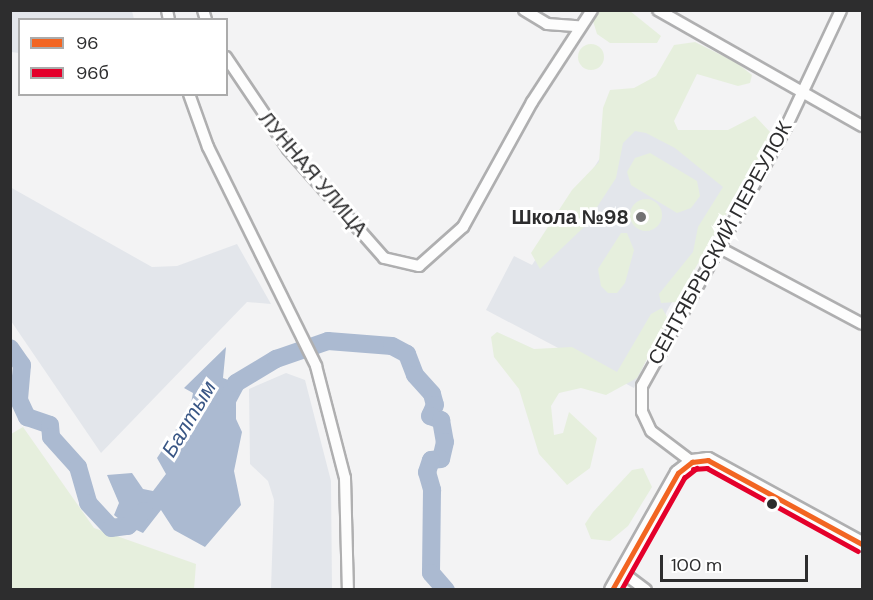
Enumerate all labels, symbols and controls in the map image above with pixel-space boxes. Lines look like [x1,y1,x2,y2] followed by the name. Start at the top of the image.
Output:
[18,18,228,96] legend
[76,31,99,55] text: 96
[76,61,109,85] text: 96б
[254,107,372,241] street label: ЛУННАЯ УЛИЦА
[643,117,797,369] street label: СЕНТЯБРЬСКИЙ ПЕРЕУЛОК
[511,205,629,229] place label: Школа №98
[634,210,648,224] marker: Школа №98
[156,376,222,462] water label: Балтым
[766,498,778,510] unlabelled marker
[663,543,812,581] scale bar
[671,553,722,577] text: 100 m

